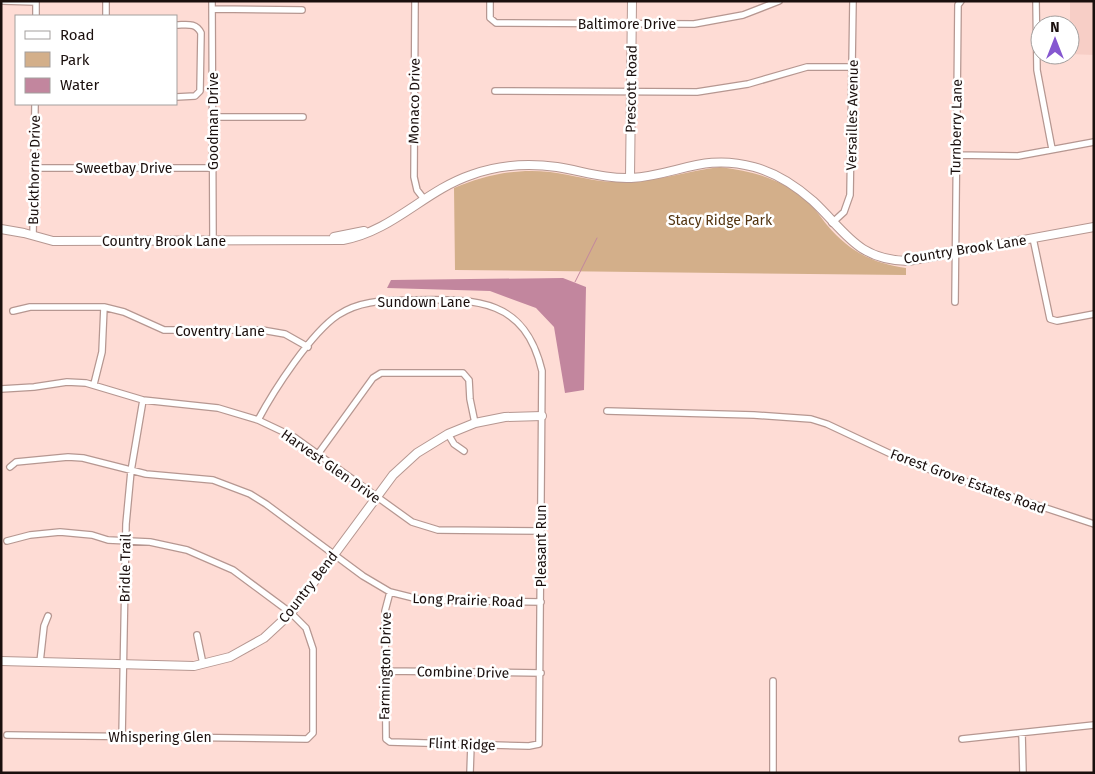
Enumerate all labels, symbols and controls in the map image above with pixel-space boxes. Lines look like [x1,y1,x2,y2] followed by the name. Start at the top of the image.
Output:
[15,15,178,105] legend
[1030,15,1080,65] north arrow
[578,16,676,33] street label: Baltimore Drive
[1050,19,1060,36] text: N
[60,26,95,44] text: Road
[622,45,641,133] street label: Prescott Road
[60,51,90,69] text: Park
[405,58,424,144] street label: Monaco Drive
[843,60,862,171] street label: Versailles Avenue
[205,72,222,170] street label: Goodman Drive
[60,76,99,94] text: Water
[947,79,966,175] street label: Turnberry Lane
[25,115,44,225] street label: Buckthorne Drive
[76,160,173,177] street label: Sweetbay Drive
[668,212,773,229] park label: Stacy Ridge Park
[902,231,1028,268] street label: Country Brook Lane
[102,233,226,250] street label: Country Brook Lane
[378,294,470,311] street label: Sundown Lane
[175,323,265,340] street label: Coventry Lane
[278,426,384,507] street label: Harvest Glen Drive
[888,445,1048,518] street label: Forest Grove Estates Road
[533,505,550,587] street label: Pleasant Run
[116,533,135,603] street label: Bridle Trail
[275,548,342,626] street label: Country Bend
[412,590,524,611] street label: Long Prairie Road
[376,612,395,720] street label: Farmington Drive
[417,663,509,682] street label: Combine Drive
[108,729,212,746] street label: Whispering Glen
[428,735,496,754] street label: Flint Ridge

